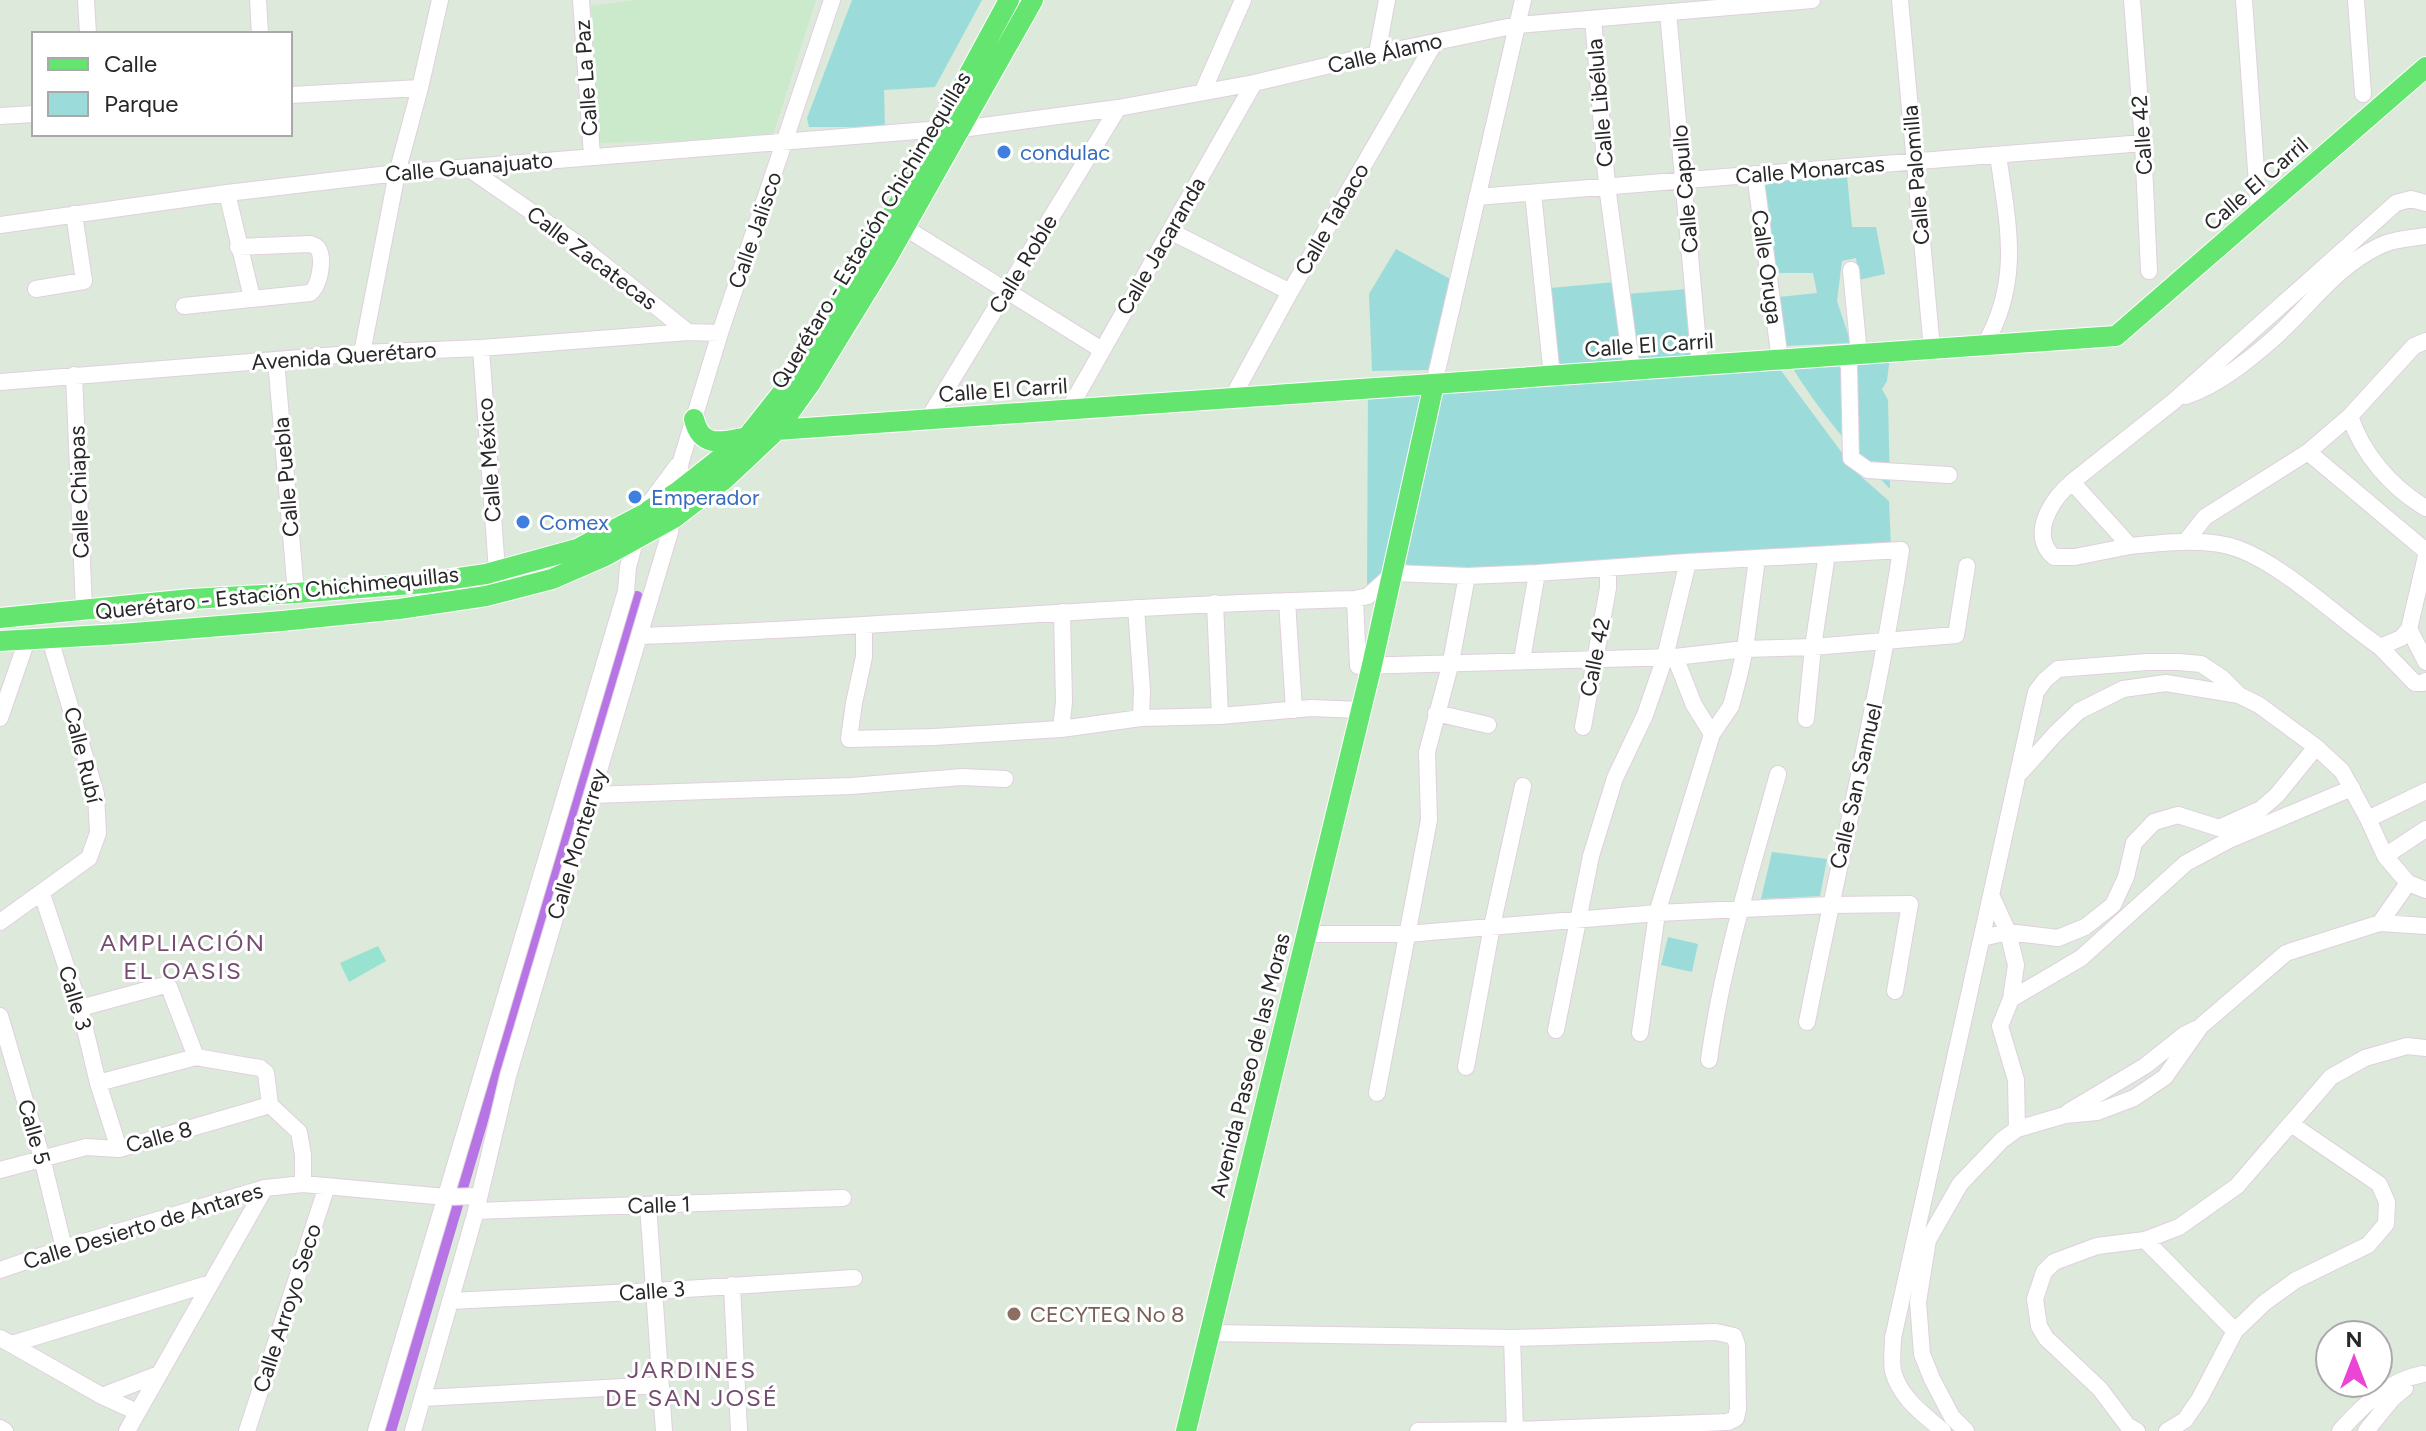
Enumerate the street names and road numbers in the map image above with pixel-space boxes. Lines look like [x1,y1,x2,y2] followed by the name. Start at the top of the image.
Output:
[568,19,604,137] street label: Calle La Paz
[1325,27,1445,79] street label: Calle Álamo
[1581,38,1619,168] street label: Calle Libélula
[765,66,977,394] street label: Querétaro - Estación Chichimequillas
[2126,94,2158,176] street label: Calle 42
[1896,104,1936,246] street label: Calle Palomilla
[1666,124,1704,254] street label: Calle Capullo
[2198,131,2314,237] street label: Calle El Carril
[384,146,554,188] street label: Calle Guanajuato
[1734,150,1886,190] street label: Calle Monarcas
[1289,158,1375,280] street label: Calle Tabaco
[722,168,788,292] street label: Calle Jalisco
[1111,172,1211,320] street label: Calle Jacaranda
[521,200,663,316] street label: Calle Zacatecas
[1746,208,1788,326] street label: Calle Oruga
[983,210,1063,318] street label: Calle Roble
[1584,327,1714,363] street label: Calle El Carril
[251,336,437,376] street label: Avenida Querétaro
[938,372,1068,408] street label: Calle El Carril
[471,397,507,523] street label: Calle México
[267,416,305,538] street label: Calle Puebla
[63,425,95,559] street label: Calle Chiapas
[94,560,460,626] street label: Querétaro - Estación Chichimequillas
[1574,615,1616,699] street label: Calle 42
[1824,701,1888,871] street label: Calle San Samuel
[58,704,108,807] street label: Calle Rubí
[541,765,613,923] street label: Calle Monterrey
[1204,930,1296,1200] street label: Avenida Paseo de las Moras
[52,962,98,1034] street label: Calle 3
[12,1096,56,1168] street label: Calle 5
[123,1115,195,1159] street label: Calle 8
[20,1177,266,1275] street label: Calle Desierto de Antares
[627,1190,691,1220] street label: Calle 1
[247,1220,327,1396] street label: Calle Arroyo Seco
[618,1275,686,1307] street label: Calle 3

